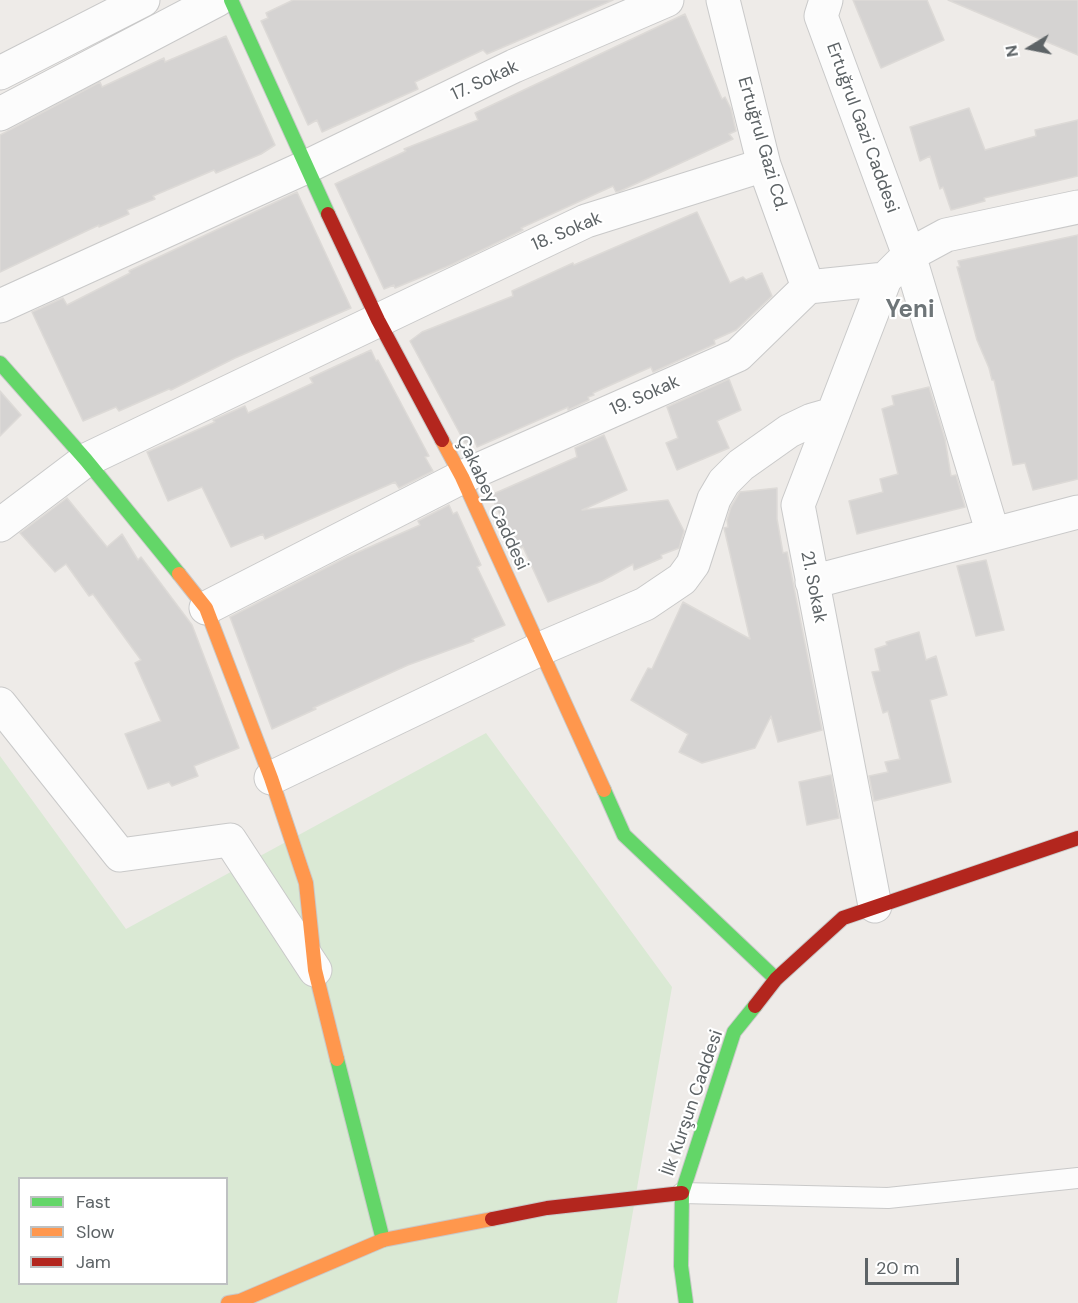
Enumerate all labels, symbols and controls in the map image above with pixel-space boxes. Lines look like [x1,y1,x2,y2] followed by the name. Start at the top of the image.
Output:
[1000,18,1060,78] north arrow
[821,40,903,216] street label: Ertuğrul Gazi Caddesi
[1000,44,1023,59] text: N
[448,56,522,106] street label: 17. Sokak
[733,74,791,214] street label: Ertuğrul Gazi Cd.
[529,208,605,256] street label: 18. Sokak
[886,297,934,325] district label: Yeni
[607,371,683,421] street label: 19. Sokak
[451,432,533,574] street label: Çakabey Caddesi
[795,549,831,625] street label: 21. Sokak
[658,1027,728,1179] street label: İlk Kurşun Caddesi
[18,1177,228,1285] legend
[76,1190,111,1214] text: Fast
[76,1220,115,1244] text: Slow
[868,1246,962,1284] scale bar
[76,1250,111,1274] text: Jam
[876,1256,919,1280] text: 20 m

